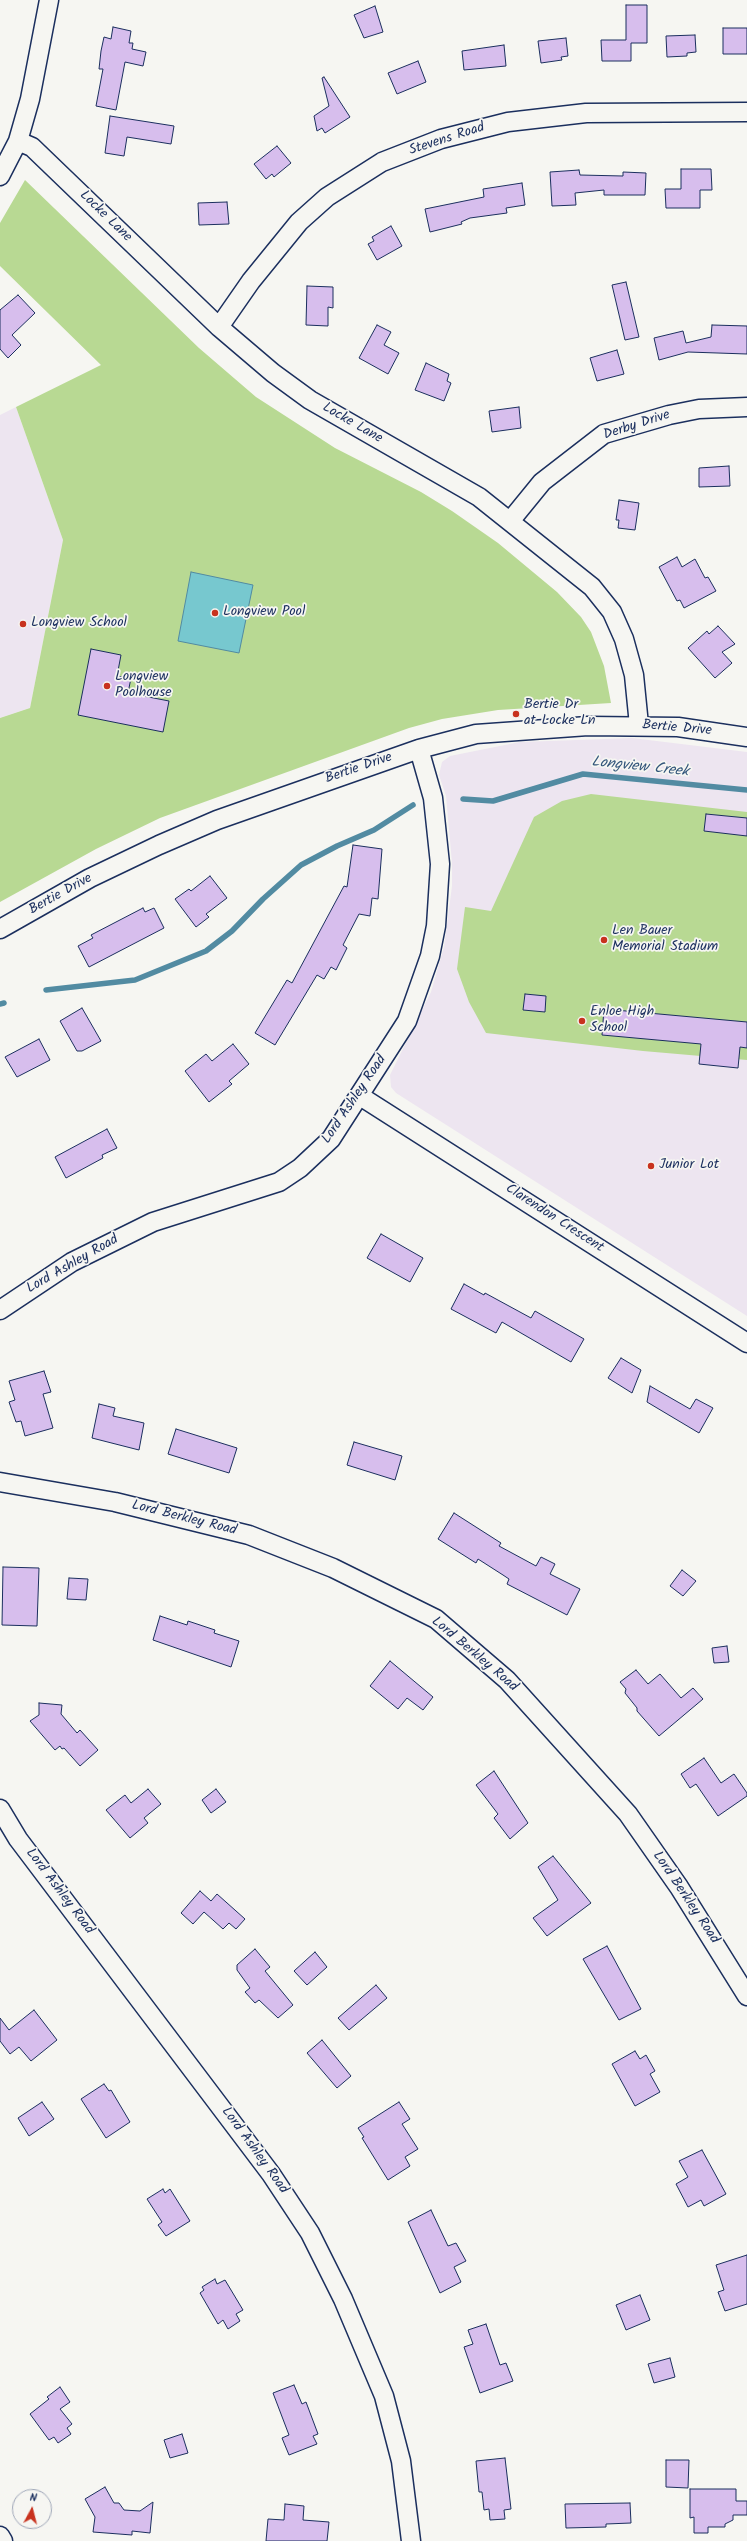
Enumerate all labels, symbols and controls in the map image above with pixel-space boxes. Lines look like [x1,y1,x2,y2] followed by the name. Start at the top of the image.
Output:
[407,120,487,160] street label: Stevens Road
[75,188,135,246] street label: Locke Lane
[319,400,385,448] street label: Locke Lane
[602,407,672,445] street label: Derby Drive
[223,605,305,621] place label: Longview Pool
[210,608,220,618] marker: Longview Pool
[31,616,127,632] place label: Longview School
[18,619,28,629] marker: Longview School
[115,670,172,702] place label: Longview Poolhouse
[102,681,112,691] marker: Longview Poolhouse
[524,698,595,730] place label: Bertie Dr at Locke Ln
[511,709,521,719] marker: Bertie Dr at Locke Ln
[642,718,712,740] street label: Bertie Drive
[323,750,395,788] street label: Bertie Drive
[591,754,689,782] water label: Longview Creek
[26,871,96,919] street label: Bertie Drive
[612,924,718,956] place label: Len Bauer Memorial Stadium
[599,935,609,945] marker: Len Bauer Memorial Stadium
[590,1005,654,1038] place label: Enloe High School
[577,1016,587,1026] marker: Enloe High School
[319,1053,391,1147] street label: Lord Ashley Road
[659,1158,719,1174] place label: Junior Lot
[646,1161,656,1171] marker: Junior Lot
[502,1181,606,1257] street label: Clarendon Crescent
[24,1232,122,1298] street label: Lord Ashley Road
[130,1498,238,1540] street label: Lord Berkley Road
[427,1614,521,1696] street label: Lord Berkley Road
[21,1846,97,1938] street label: Lord Ashley Road
[648,1849,722,1947] street label: Lord Berkley Road
[217,2104,291,2198] street label: Lord Ashley Road
[12,2489,52,2529] north arrow
[29,2489,38,2507] text: N

